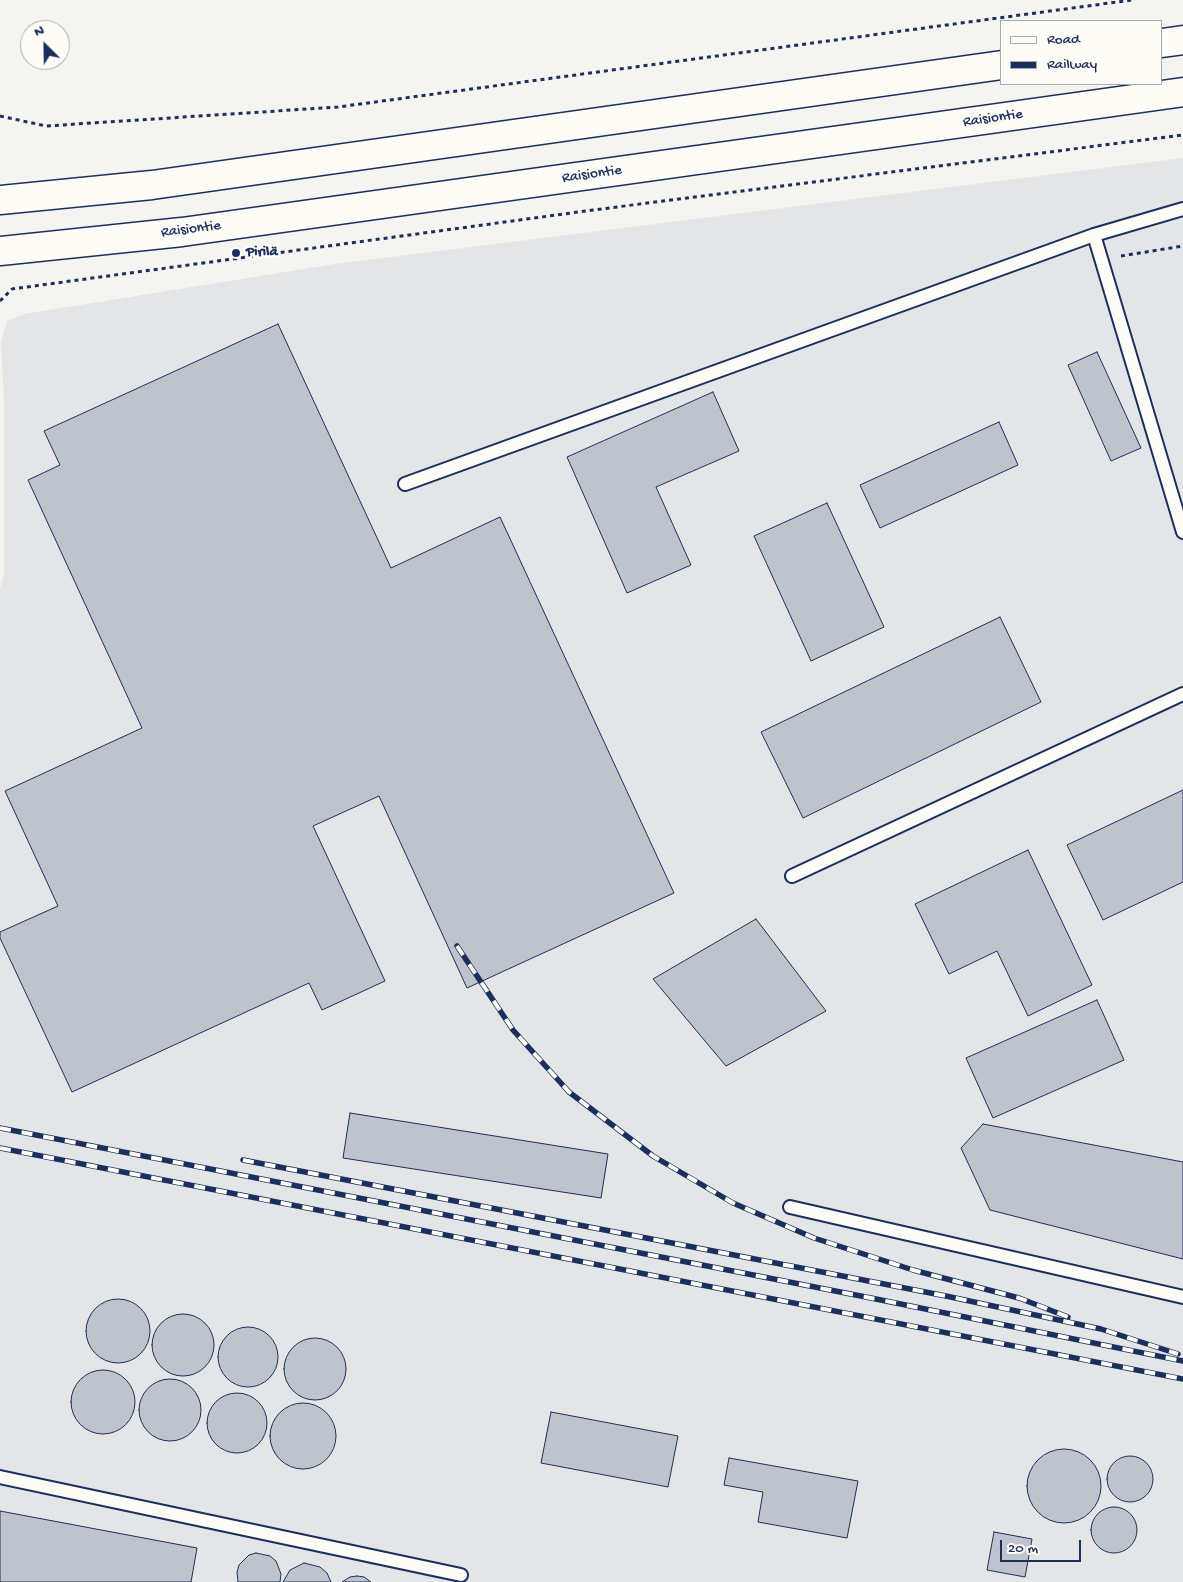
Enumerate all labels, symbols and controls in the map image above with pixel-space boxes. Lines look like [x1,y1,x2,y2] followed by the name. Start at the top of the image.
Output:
[20,20,70,70] north arrow
[1000,20,1163,85] legend
[32,22,47,41] text: N
[1047,31,1080,49] text: Road
[1047,56,1097,74] text: Railway
[962,106,1024,132] street label: Raisiontie
[561,162,623,188] street label: Raisiontie
[160,217,222,243] street label: Raisiontie
[246,244,278,262] place label: Pirilä
[230,247,242,259] marker: Pirilä
[1003,1530,1084,1562] scale bar
[1008,1540,1038,1558] text: 20 m

